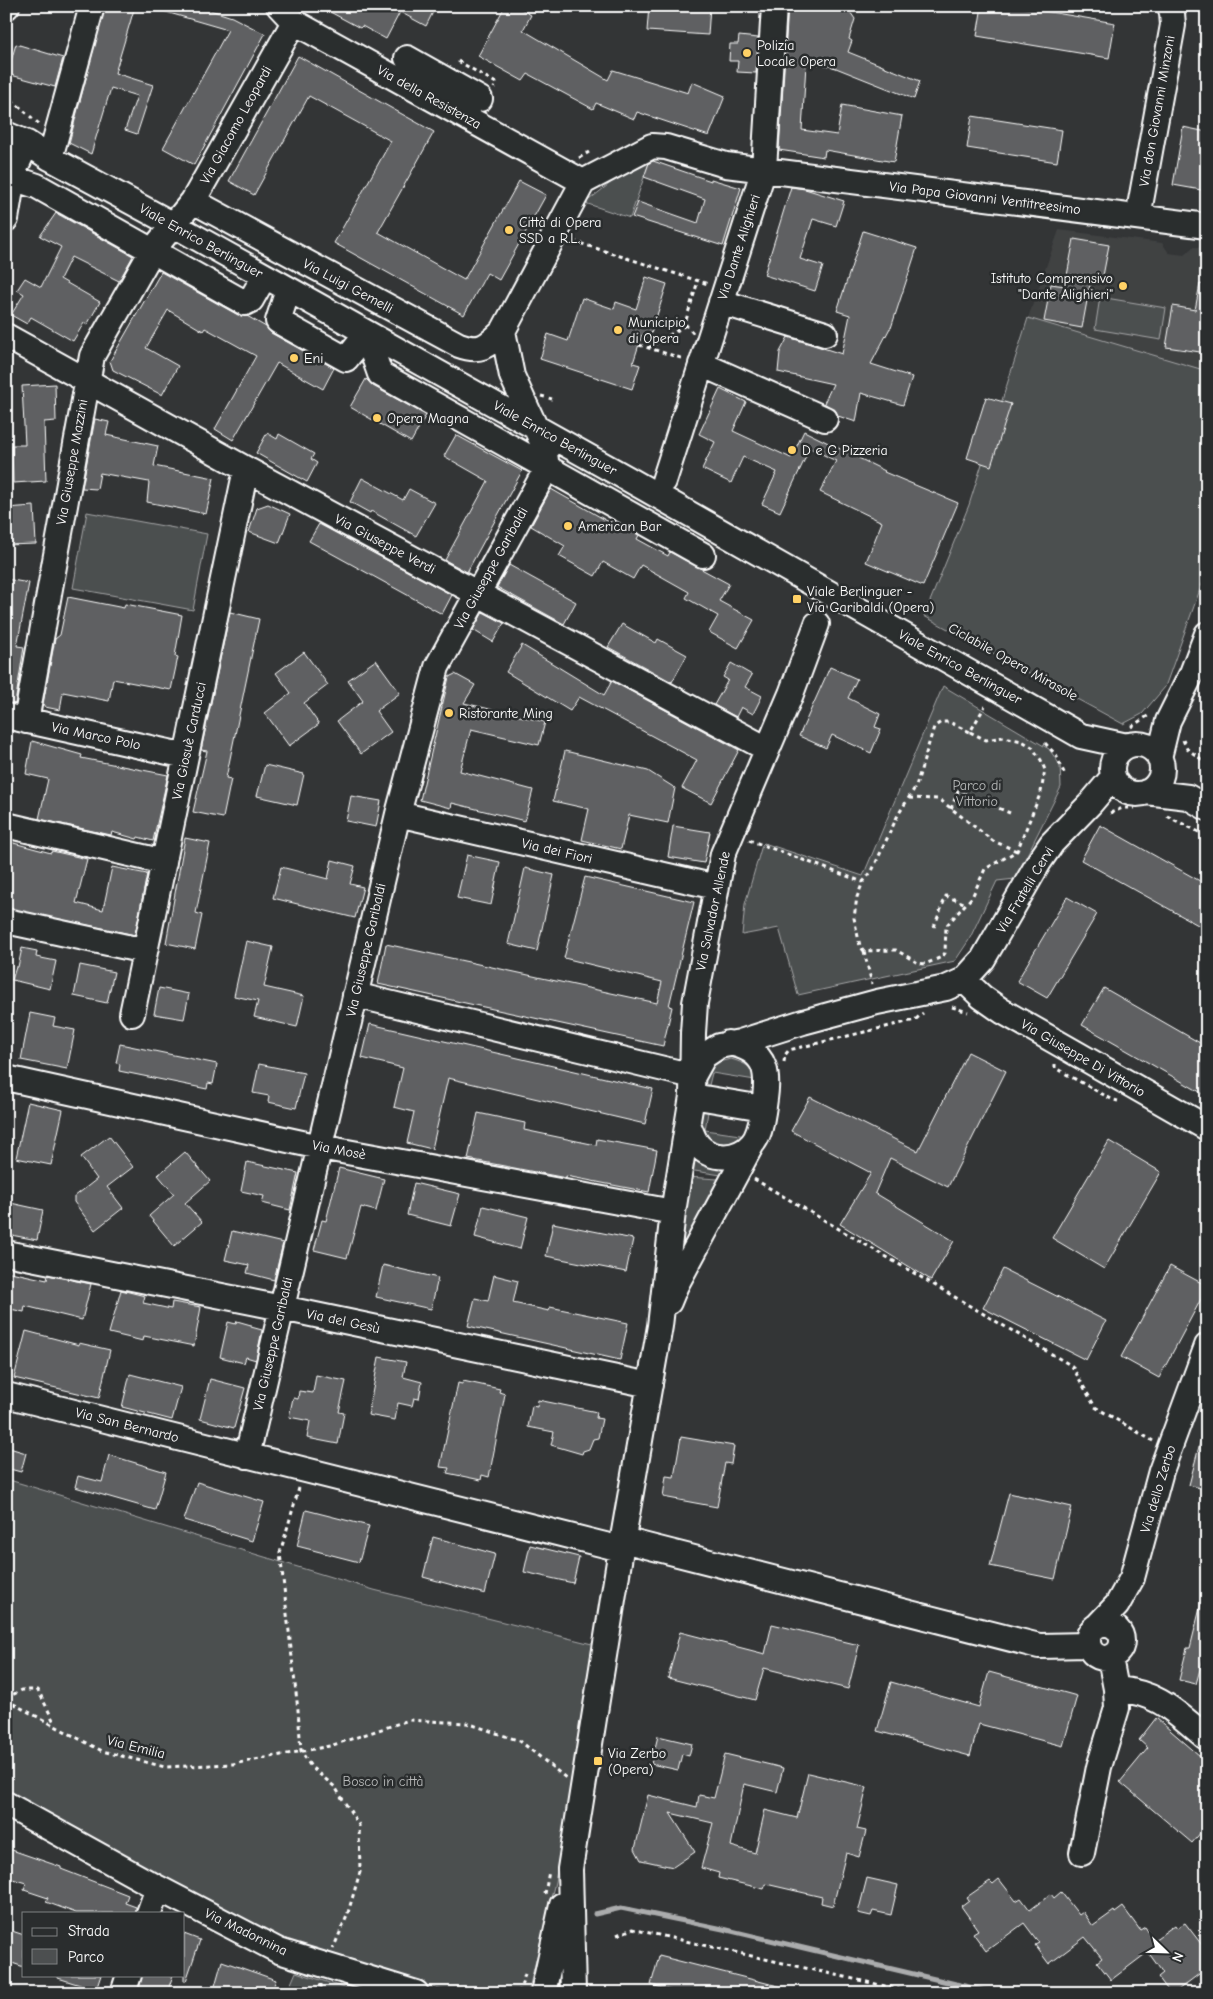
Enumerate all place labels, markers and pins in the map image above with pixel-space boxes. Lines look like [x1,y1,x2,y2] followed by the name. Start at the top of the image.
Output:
[757,37,836,70] place label: Polizia Locale Opera
[741,47,753,59] marker: Polizia Locale Opera
[519,214,602,247] place label: Città di Opera SSD a R.L.
[503,224,515,236] marker: Città di Opera SSD a R.L.
[991,270,1113,303] place label: Istituto Comprensivo "Dante Alighieri"
[1117,280,1129,292] marker: Istituto Comprensivo "Dante Alighieri"
[628,314,686,347] place label: Municipio di Opera
[612,324,624,336] marker: Municipio di Opera
[304,350,323,367] place label: Eni
[288,352,300,364] marker: Eni
[387,410,469,427] place label: Opera Magna
[371,412,383,424] marker: Opera Magna
[802,442,888,459] place label: D e G Pizzeria
[786,444,798,456] marker: D e G Pizzeria
[578,518,662,535] place label: American Bar
[562,520,574,532] marker: American Bar
[807,583,934,616] place label: Viale Berlinguer - Via Garibaldi (Opera)
[791,593,803,605] marker: Viale Berlinguer - Via Garibaldi (Opera)
[459,705,553,722] place label: Ristorante Ming
[443,707,455,719] marker: Ristorante Ming
[608,1745,666,1778] place label: Via Zerbo (Opera)
[592,1755,604,1767] marker: Via Zerbo (Opera)

